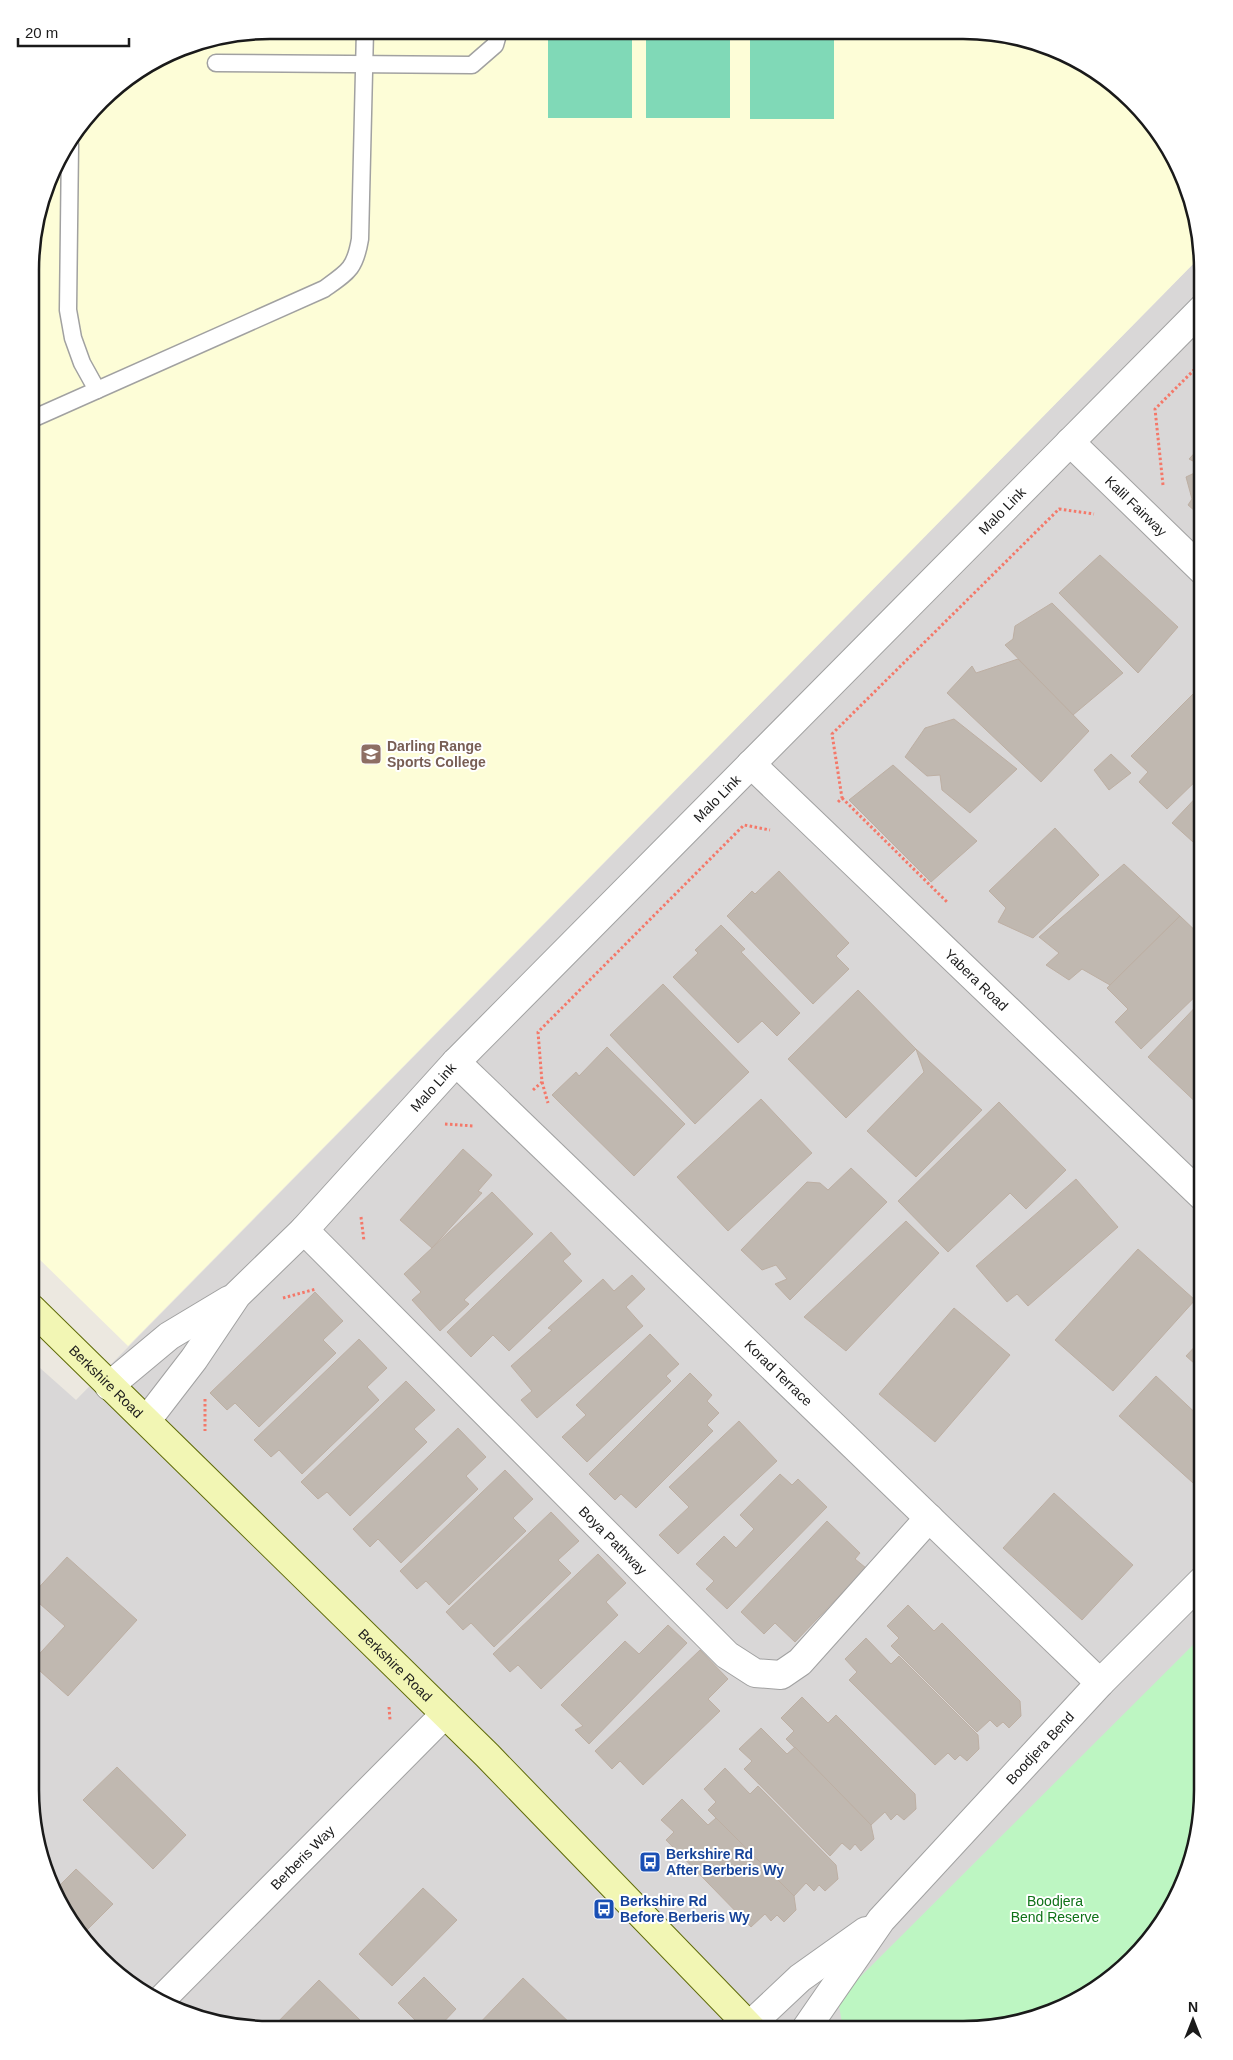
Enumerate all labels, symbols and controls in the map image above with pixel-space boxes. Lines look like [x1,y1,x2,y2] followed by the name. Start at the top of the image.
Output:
[18,15,129,47] scale bar
[25,24,58,41] text: 20 m
[1102,473,1170,539] street label: Kalil Fairway
[975,483,1030,538] street label: Malo Link
[387,738,486,770] place label: Darling Range Sports College
[359,742,383,766] school or university icon: Darling Range Sports College
[690,771,745,825] street label: Malo Link
[941,946,1011,1014] street label: Yabera Road
[407,1059,460,1115] street label: Malo Link
[741,1337,816,1409] street label: Korad Terrace
[66,1342,146,1421] street label: Berkshire Road
[576,1503,650,1578] street label: Boya Pathway
[355,1625,435,1705] street label: Berkshire Road
[1003,1708,1077,1787] street label: Boodjera Bend
[267,1822,337,1893] street label: Berberis Way
[666,1846,784,1878] place label: Berkshire Rd After Berberis Wy
[638,1850,662,1874] bus stop icon: Berkshire Rd After Berberis Wy
[620,1893,750,1925] place label: Berkshire Rd Before Berberis Wy
[1011,1893,1100,1925] park label: Boodjera Bend Reserve
[592,1897,616,1921] bus stop icon: Berkshire Rd Before Berberis Wy
[1168,1995,1218,2045] north arrow
[1188,1999,1198,2015] text: N

